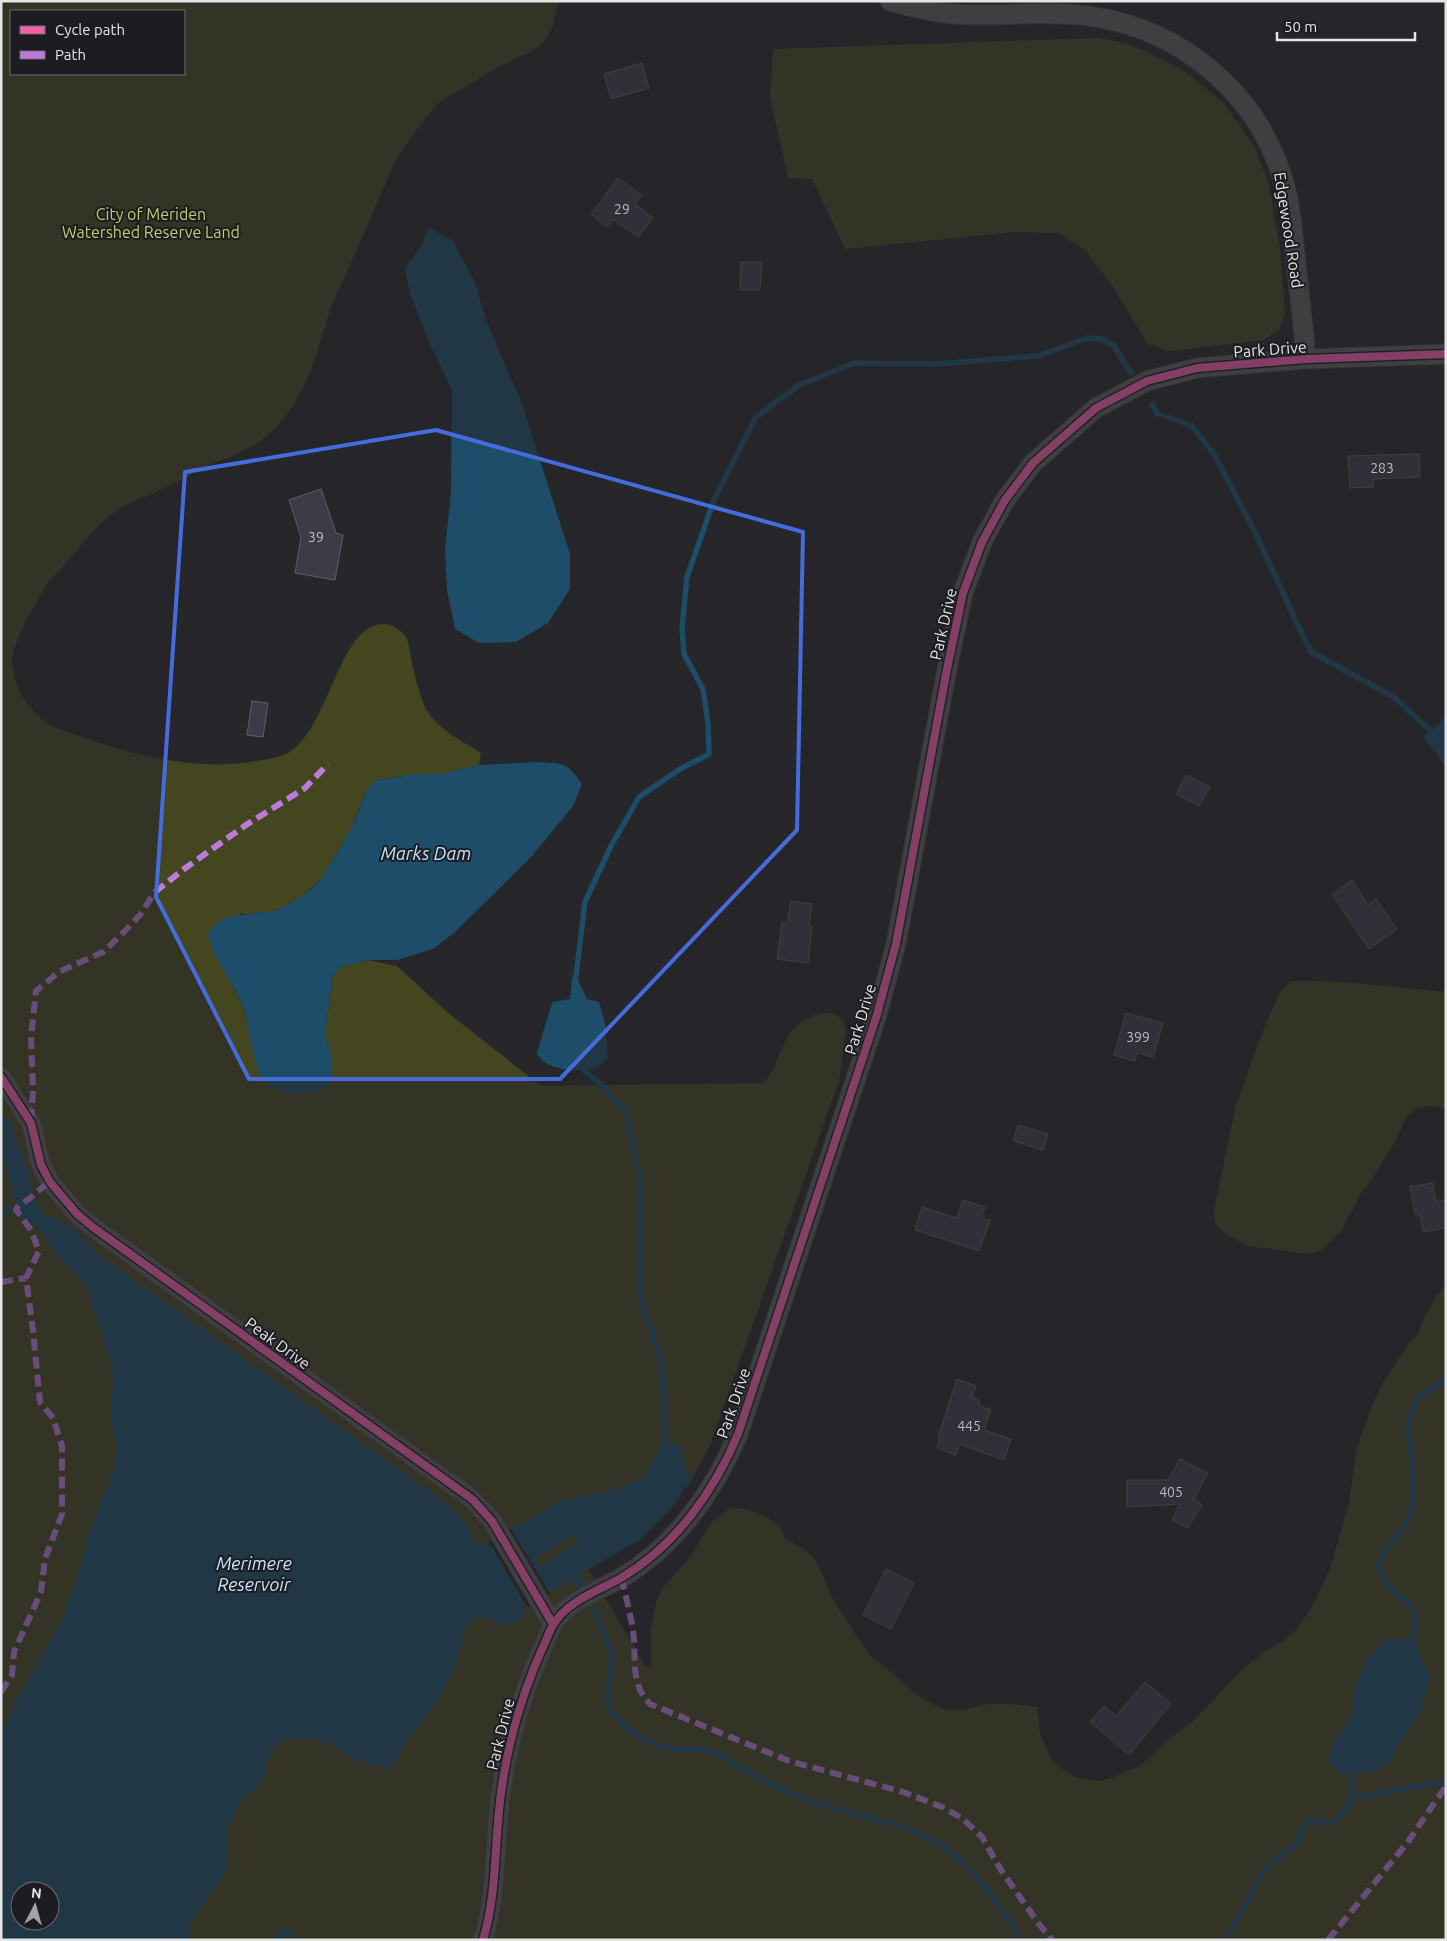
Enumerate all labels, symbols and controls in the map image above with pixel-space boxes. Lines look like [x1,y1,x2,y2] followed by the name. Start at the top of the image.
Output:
[10,10,185,75] legend
[1277,10,1414,42] scale bar
[1284,18,1317,35] text: 50 m
[55,21,125,38] text: Cycle path
[55,46,86,63] text: Path
[1271,171,1307,289] street label: Edgewood Road
[614,201,630,217] house number: 29
[62,205,240,241] park label: City of Meriden Watershed Reserve Land
[1233,337,1307,361] street label: Park Drive
[1370,460,1394,476] house number: 283
[308,529,324,545] house number: 39
[926,586,960,662] street label: Park Drive
[381,843,471,863] water label: Marks Dam
[841,981,879,1057] street label: Park Drive
[1126,1029,1150,1045] house number: 399
[242,1313,314,1373] street label: Peak Drive
[713,1365,753,1441] street label: Park Drive
[957,1418,981,1434] house number: 445
[1159,1484,1183,1500] house number: 405
[216,1553,292,1594] water label: Merimere Reservoir
[482,1696,518,1772] street label: Park Drive
[10,1881,60,1931] north arrow
[30,1885,42,1902] text: N

